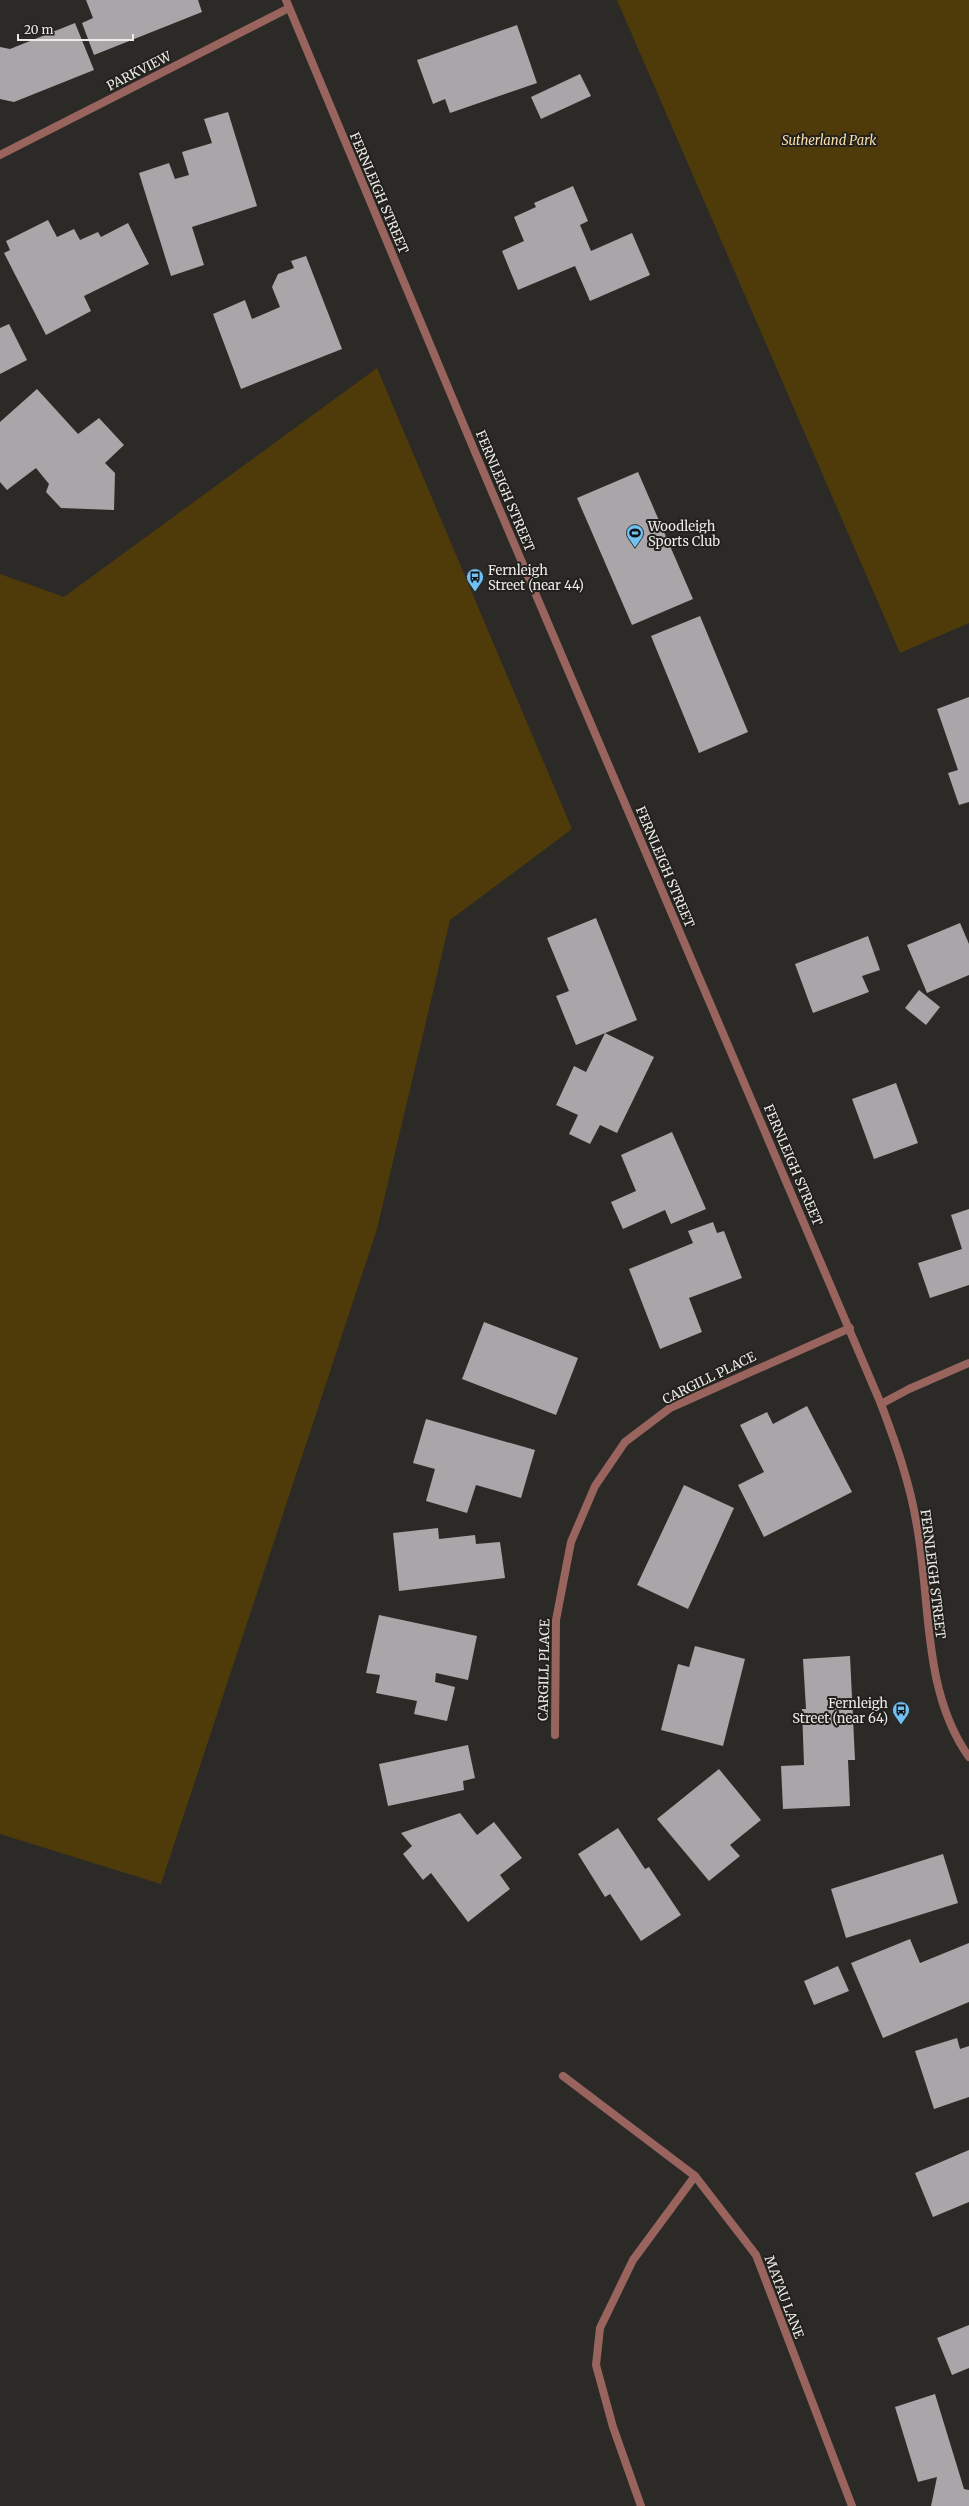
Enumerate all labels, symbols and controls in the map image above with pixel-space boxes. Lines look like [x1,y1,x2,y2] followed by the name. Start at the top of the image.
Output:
[18,16,133,42] scale bar
[24,22,53,37] text: 20 m
[104,47,175,94] street label: PARKVIEW
[346,130,412,256] street label: FERNLEIGH STREET
[782,132,876,149] park label: Sutherland Park
[472,428,538,554] street label: FERNLEIGH STREET
[647,518,720,550] place label: Woodleigh Sports Club
[625,523,645,548] sports icon: Woodleigh Sports Club
[488,562,584,594] place label: Fernleigh Street (near 44)
[465,567,485,592] bus stop icon: Fernleigh Street (near 44)
[632,804,698,930] street label: FERNLEIGH STREET
[760,1102,826,1228] street label: FERNLEIGH STREET
[659,1348,759,1408] street label: CARGILL PLACE
[917,1508,949,1640] street label: FERNLEIGH STREET
[535,1618,553,1721] street label: CARGILL PLACE
[792,1695,888,1727] place label: Fernleigh Street (near 64)
[891,1700,911,1725] bus stop icon: Fernleigh Street (near 64)
[760,2253,808,2342] street label: MATAU LANE

